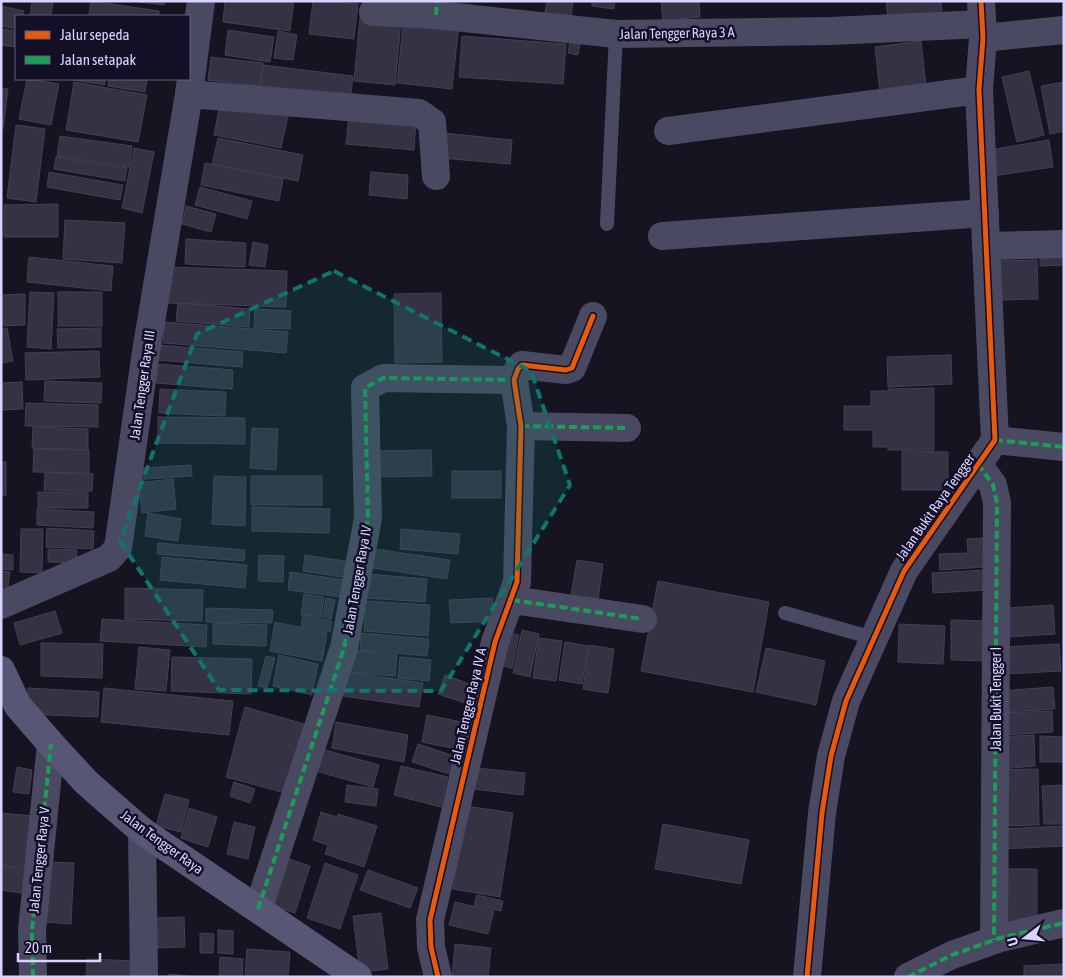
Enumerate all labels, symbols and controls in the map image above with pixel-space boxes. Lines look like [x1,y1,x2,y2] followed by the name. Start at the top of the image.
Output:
[15,15,190,80] legend
[619,24,735,42] street label: Jalan Tengger Raya 3 A
[60,26,130,43] text: Jalur sepeda
[60,51,137,68] text: Jalan setapak
[126,329,158,441] street label: Jalan Tengger Raya III
[892,450,978,563] street label: Jalan Bukit Raya Tengger
[340,524,374,636] street label: Jalan Tengger Raya IV
[447,646,489,766] street label: Jalan Tengger Raya IV A
[988,647,1004,751] street label: Jalan Bukit Tengger I
[25,806,53,914] street label: Jalan Tengger Raya V
[118,807,206,877] street label: Jalan Tengger Raya
[1000,913,1050,963] north arrow
[18,930,100,962] scale bar
[1004,935,1021,948] text: U
[25,939,52,956] text: 20 m

